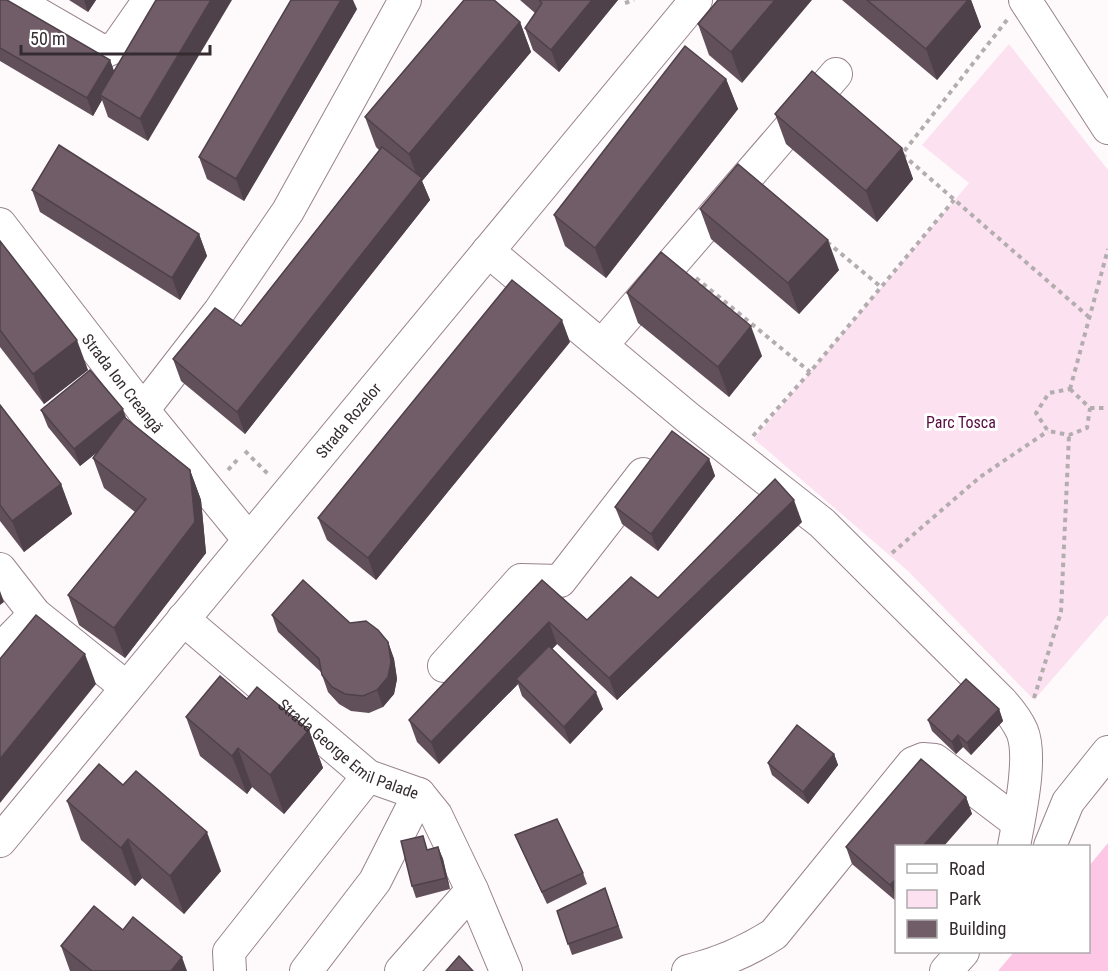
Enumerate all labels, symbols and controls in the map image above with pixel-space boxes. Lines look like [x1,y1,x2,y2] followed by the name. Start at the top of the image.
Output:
[21,18,210,56] scale bar
[30,28,65,49] text: 50 m
[78,330,167,437] street label: Strada Ion Creangă
[311,379,385,462] street label: Strada Rozelor
[926,413,996,432] park label: Parc Tosca
[275,695,421,803] street label: Strada George Emil Palade
[895,845,1090,953] legend
[949,858,985,879] text: Road
[949,888,981,909] text: Park
[949,918,1006,939] text: Building

